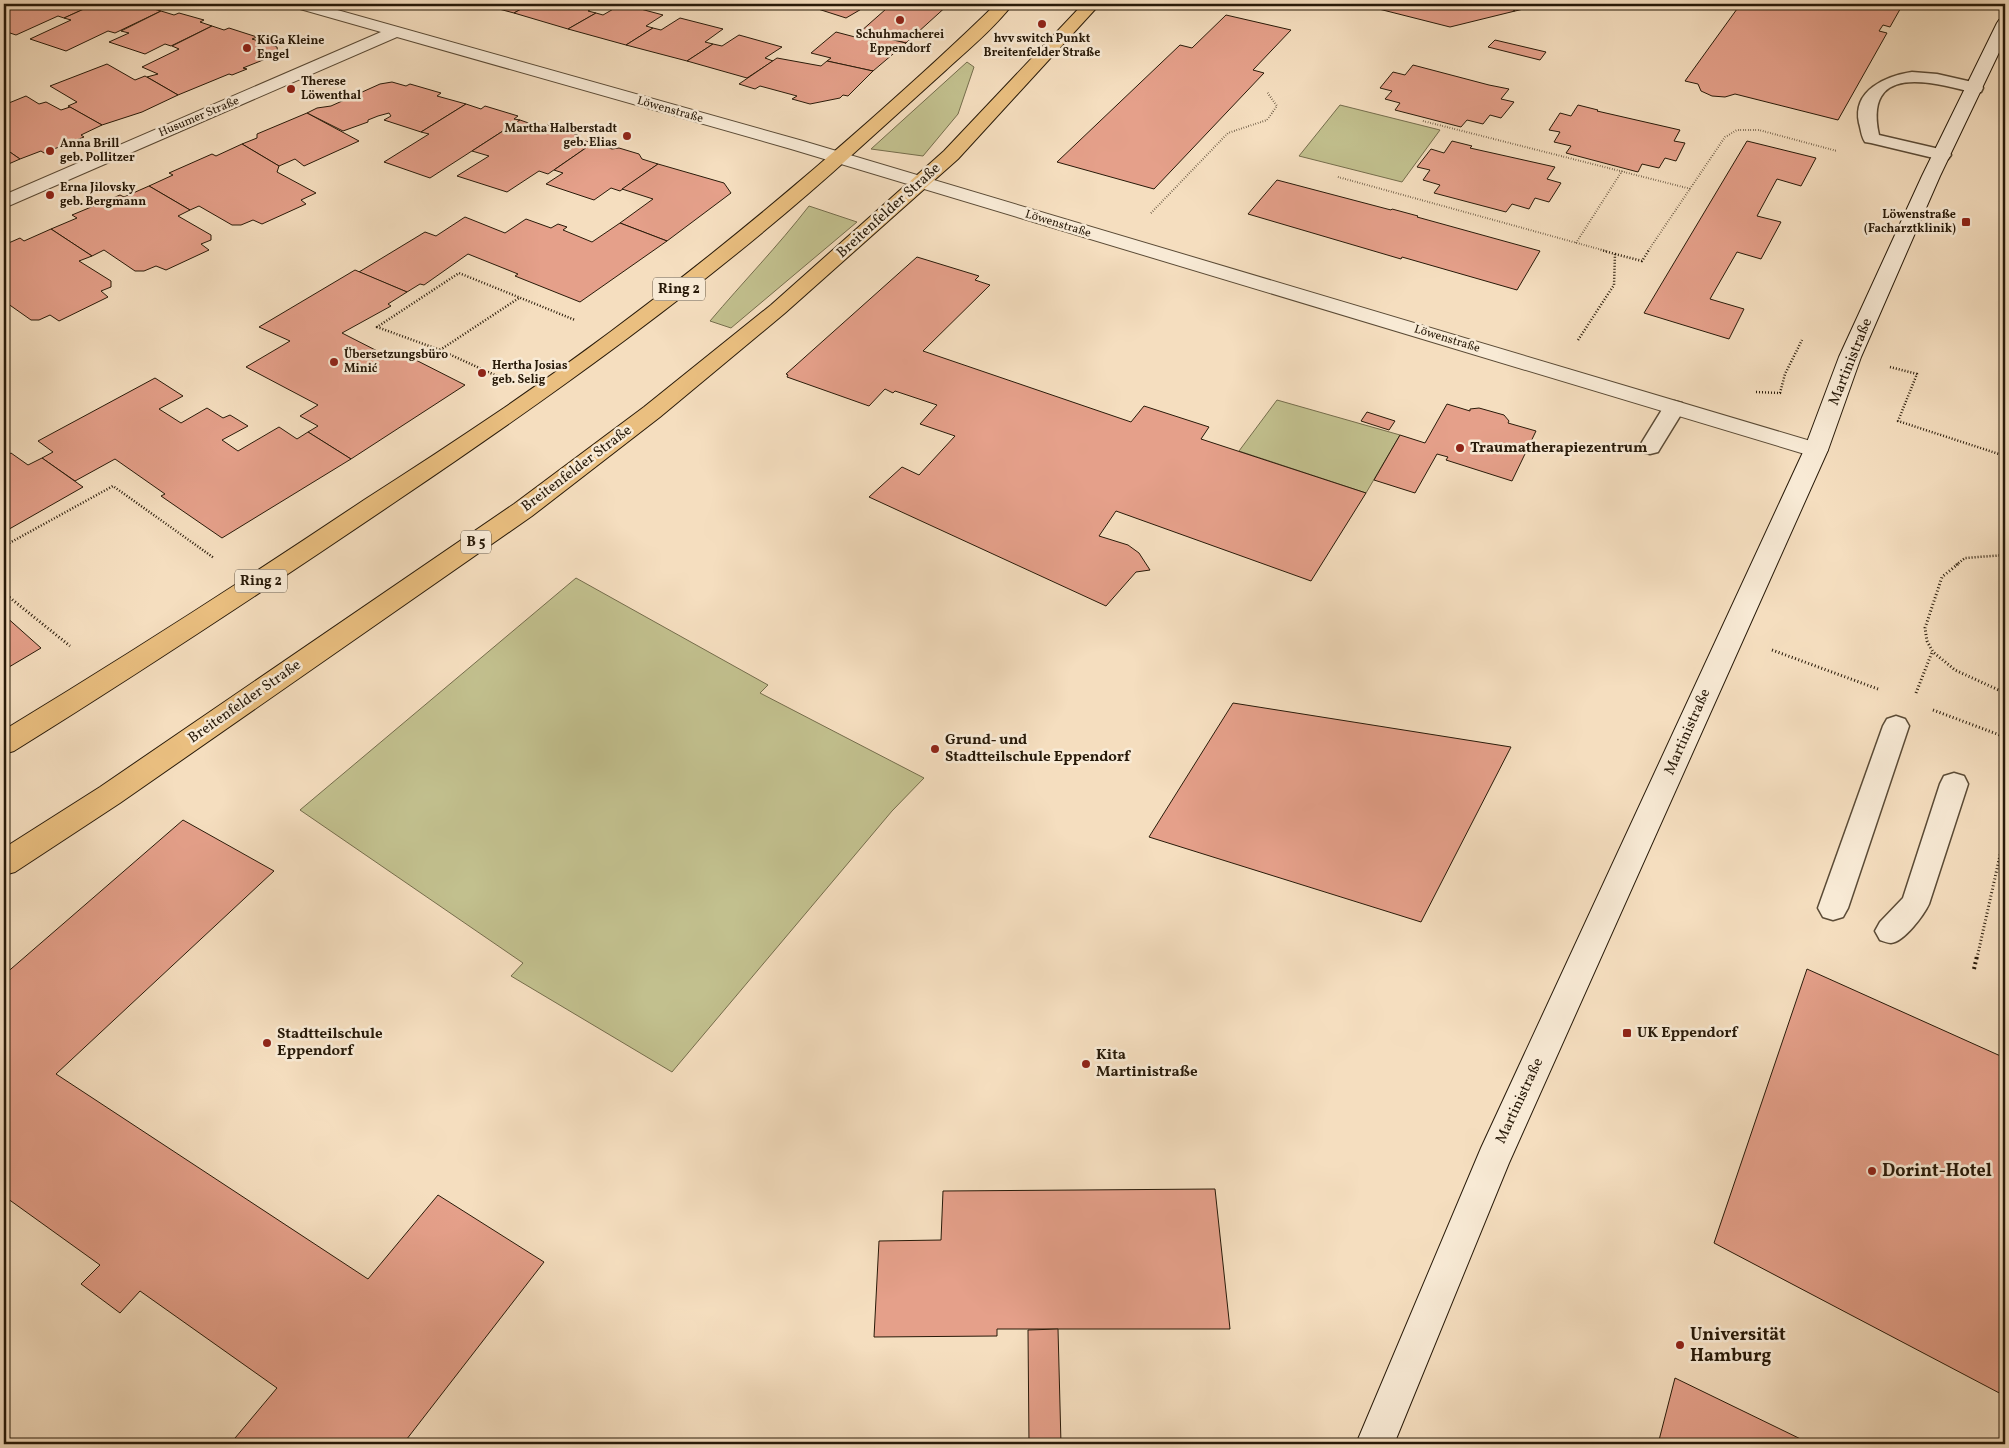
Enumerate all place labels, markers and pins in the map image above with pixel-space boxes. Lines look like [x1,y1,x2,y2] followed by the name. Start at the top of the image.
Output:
[894,14,906,26] marker: Schuhmacherei Eppendorf
[1036,18,1048,30] marker: hvv switch Punkt Breitenfelder Straße
[856,27,944,57] place label: Schuhmacherei Eppendorf
[984,31,1100,61] place label: hvv switch Punkt Breitenfelder Straße
[257,33,324,63] place label: KiGa Kleine Engel
[241,42,253,54] marker: KiGa Kleine Engel
[301,74,361,104] place label: Therese Löwenthal
[285,83,297,95] marker: Therese Löwenthal
[505,121,617,151] place label: Martha Halberstadt geb. Elias
[621,130,633,142] marker: Martha Halberstadt geb. Elias
[60,136,135,166] place label: Anna Brill geb. Pollitzer
[44,145,56,157] marker: Anna Brill geb. Pollitzer
[60,180,146,210] place label: Erna Jilovsky geb. Bergmann
[44,189,56,201] marker: Erna Jilovsky geb. Bergmann
[1864,207,1956,237] place label: Löwenstraße (Facharztklinik)
[1960,216,1972,228] marker: Löwenstraße (Facharztklinik)
[344,347,448,377] place label: Übersetzungsbüro Minić
[328,356,340,368] marker: Übersetzungsbüro Minić
[492,358,568,388] place label: Hertha Josias geb. Selig
[476,367,488,379] marker: Hertha Josias geb. Selig
[1470,438,1648,459] place label: Traumatherapiezentrum
[1454,442,1466,454] marker: Traumatherapiezentrum
[945,730,1131,768] place label: Grund- und Stadtteilschule Eppendorf
[929,743,941,755] marker: Grund- und Stadtteilschule Eppendorf
[1637,1023,1738,1044] place label: UK Eppendorf
[277,1024,383,1062] place label: Stadtteilschule Eppendorf
[1621,1027,1633,1039] marker: UK Eppendorf
[261,1037,273,1049] marker: Stadtteilschule Eppendorf
[1096,1045,1198,1083] place label: Kita Martinistraße
[1080,1058,1092,1070] marker: Kita Martinistraße
[1882,1159,1992,1184] place label: Dorint-Hotel
[1866,1165,1878,1177] marker: Dorint-Hotel
[1690,1323,1786,1369] place label: Universität Hamburg
[1674,1339,1686,1351] marker: Universität Hamburg

